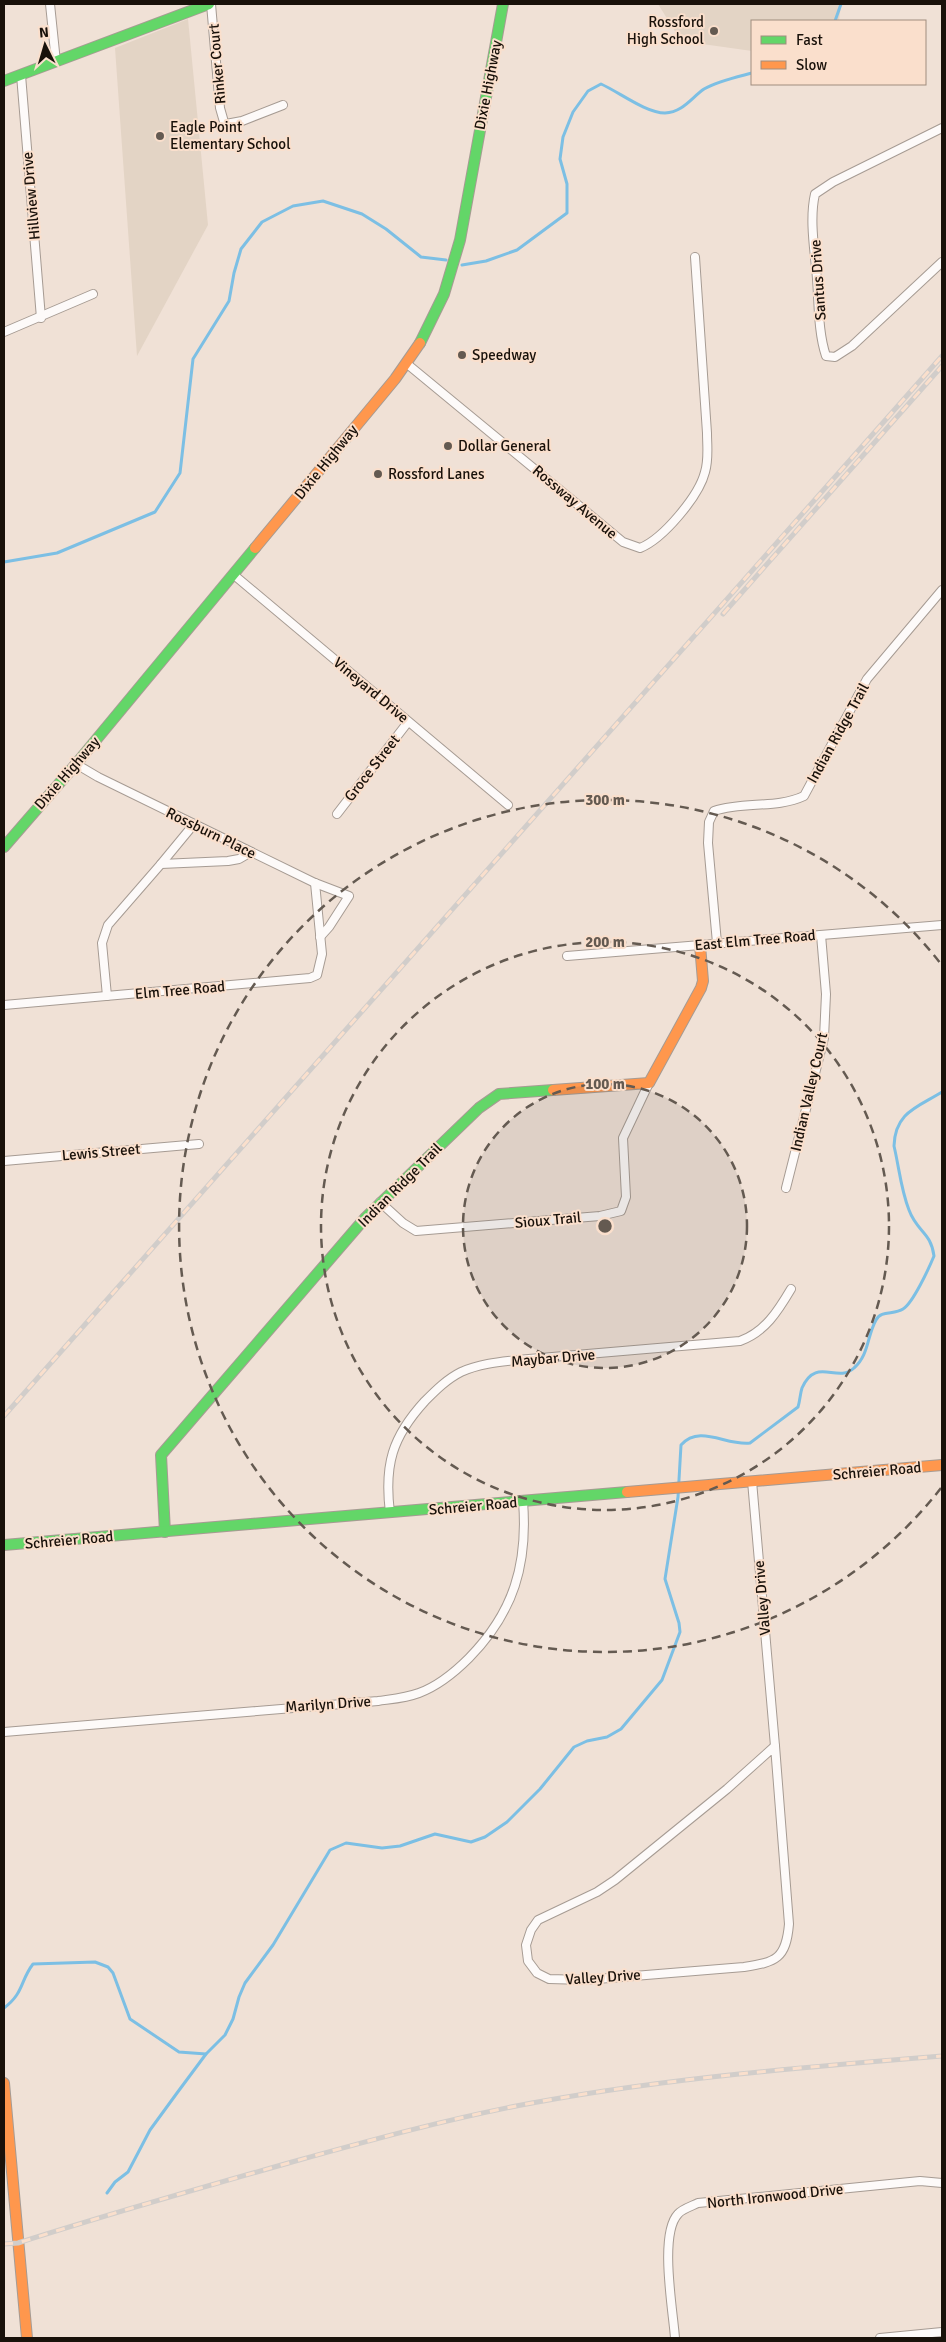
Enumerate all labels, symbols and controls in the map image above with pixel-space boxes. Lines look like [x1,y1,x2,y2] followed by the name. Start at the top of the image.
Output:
[627,13,704,48] place label: Rossford High School
[20,20,70,70] north arrow
[751,20,926,85] legend
[205,23,229,105] street label: Rinker Court
[38,24,50,41] text: N
[708,25,720,37] marker: Rossford High School
[796,31,823,49] text: Fast
[471,39,505,131] street label: Dixie Highway
[796,56,827,74] text: Slow
[170,118,291,153] place label: Eagle Point Elementary School
[154,130,166,142] marker: Eagle Point Elementary School
[18,151,44,241] street label: Hillview Drive
[806,239,830,321] street label: Santus Drive
[472,346,536,364] place label: Speedway
[456,349,468,361] marker: Speedway
[290,421,362,503] street label: Dixie Highway
[458,437,551,455] place label: Dollar General
[442,440,454,452] marker: Dollar General
[529,461,621,543] street label: Rossway Avenue
[388,465,485,483] place label: Rossford Lanes
[372,468,384,480] marker: Rossford Lanes
[330,653,412,727] street label: Vineyard Drive
[803,680,873,786] street label: Indian Ridge Trail
[340,731,404,805] street label: Groce Street
[30,733,104,813] street label: Dixie Highway
[585,791,625,809] text: 300 m
[163,803,259,863] street label: Rossburn Place
[694,926,816,954] street label: East Elm Tree Road
[585,933,625,951] text: 200 m
[134,977,226,1003] street label: Elm Tree Road
[787,1031,831,1153] street label: Indian Valley Court
[585,1075,625,1093] text: 100 m
[354,1139,446,1231] street label: Indian Ridge Trail
[61,1140,141,1164] street label: Lewis Street
[514,1208,582,1232] street label: Sioux Trail
[596,1217,614,1235] centre of rings
[510,1345,596,1371] street label: Maybar Drive
[832,1458,922,1484] street label: Schreier Road
[428,1493,518,1519] street label: Schreier Road
[24,1527,114,1553] street label: Schreier Road
[750,1560,774,1636] street label: Valley Drive
[285,1692,371,1716] street label: Marilyn Drive
[565,1965,641,1989] street label: Valley Drive
[706,2180,844,2212] street label: North Ironwood Drive

